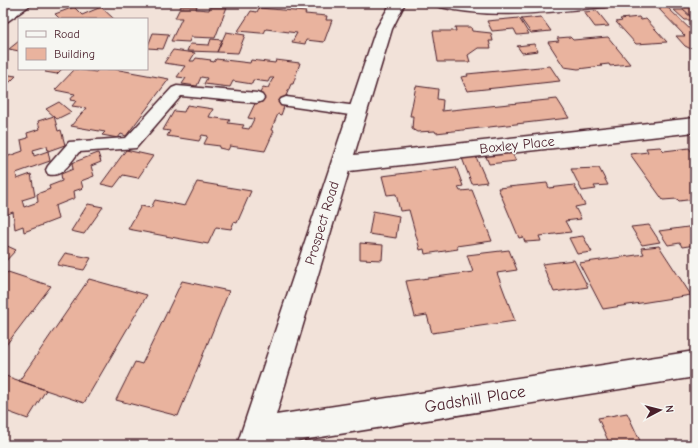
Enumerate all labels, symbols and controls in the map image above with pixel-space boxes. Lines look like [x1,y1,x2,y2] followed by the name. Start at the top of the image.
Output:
[18,18,148,70] legend
[54,27,80,41] text: Road
[54,47,95,61] text: Building
[479,133,555,157] street label: Boxley Place
[301,179,343,267] street label: Prospect Road
[423,382,527,416] street label: Gadshill Place
[640,390,680,430] north arrow
[663,404,676,413] text: N

